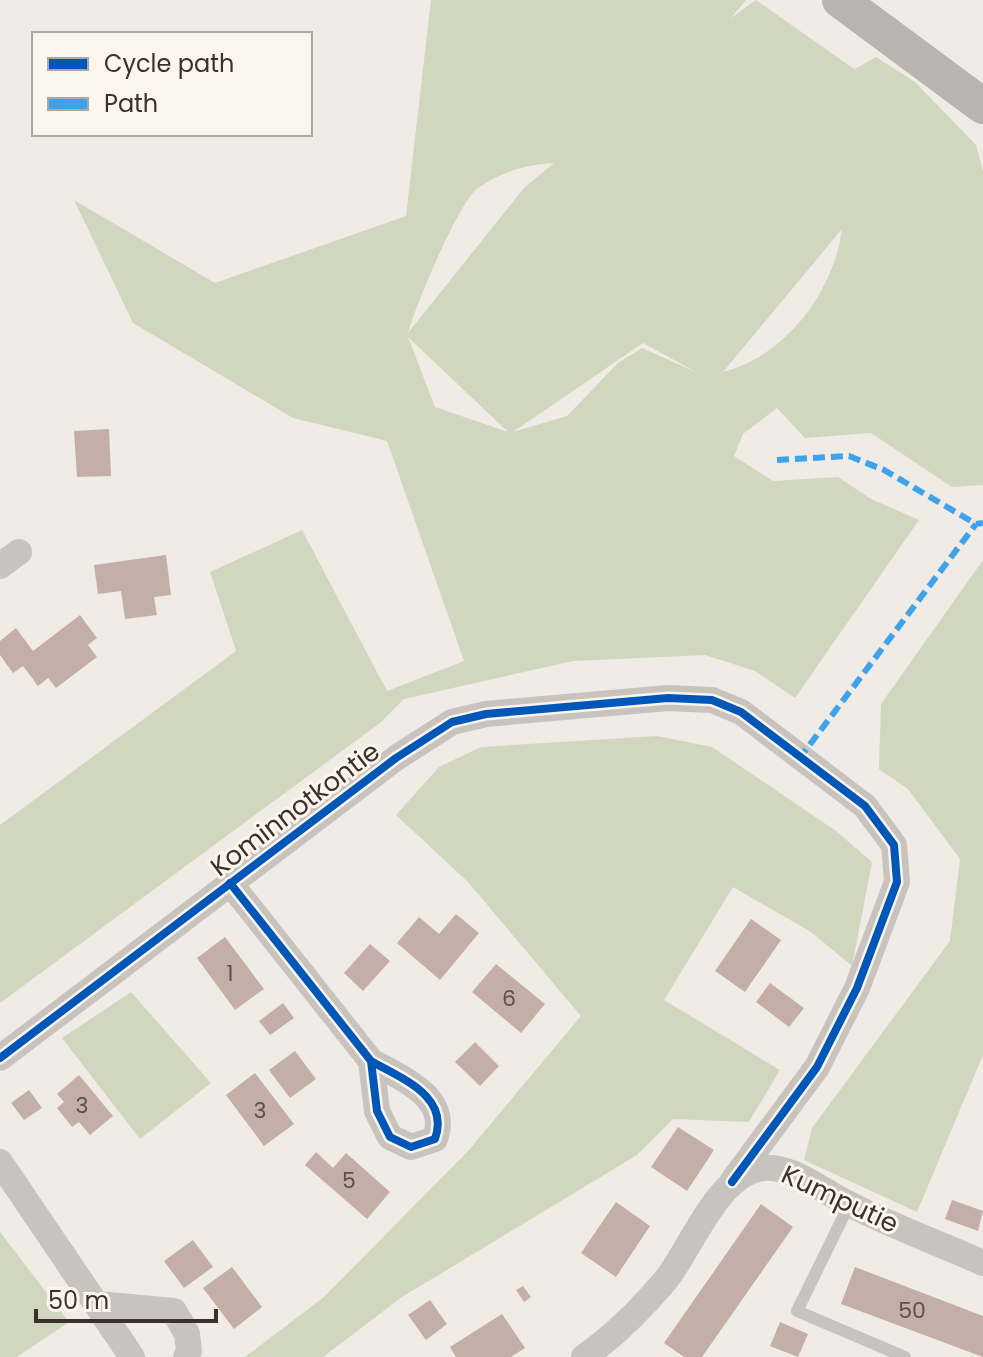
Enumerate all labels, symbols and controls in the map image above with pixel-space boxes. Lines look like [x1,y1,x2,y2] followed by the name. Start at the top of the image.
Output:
[32,32,312,136] legend
[104,47,234,80] text: Cycle path
[104,87,158,120] text: Path
[203,733,387,885] street label: Kominnotkontie
[226,958,234,989] house number: 1
[502,983,516,1014] house number: 6
[76,1090,88,1121] house number: 3
[254,1095,266,1126] house number: 3
[776,1156,904,1242] street label: Kumputie
[342,1165,356,1196] house number: 5
[36,1273,216,1323] scale bar
[48,1284,109,1317] text: 50 m
[898,1295,926,1326] house number: 50

